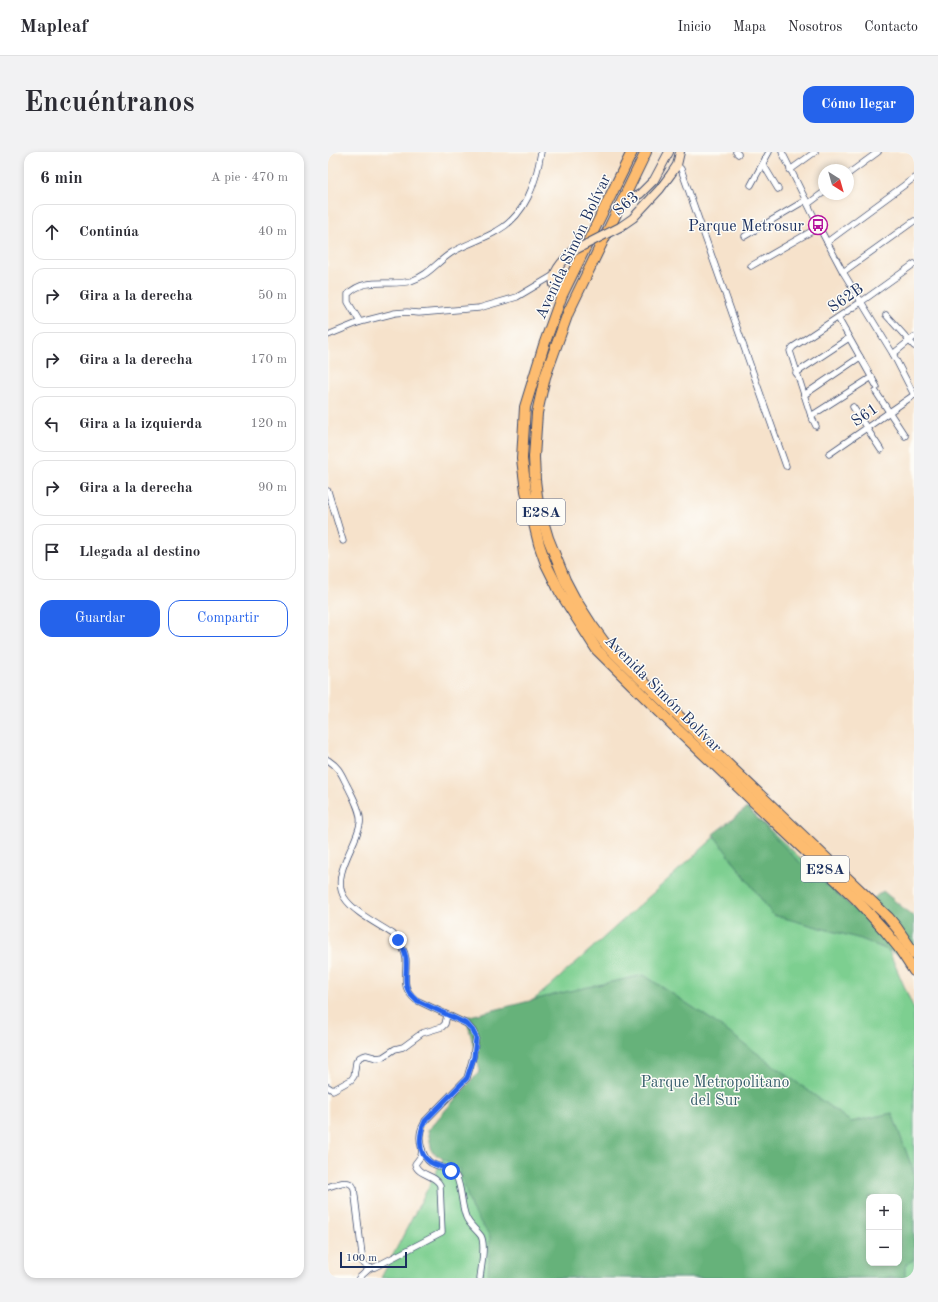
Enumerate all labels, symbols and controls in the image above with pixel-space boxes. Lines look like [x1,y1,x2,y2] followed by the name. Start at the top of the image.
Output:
[20,18,88,37] text: Mapleaf
[677,20,711,34] text: Inicio
[733,20,766,34] text: Mapa
[788,20,842,34] text: Nosotros
[864,20,918,34] text: Contacto
[803,86,914,123] button: Cómo llegar
[24,90,194,118] text: Encuéntranos
[818,164,854,200] north arrow
[40,170,83,187] text: 6 min
[211,171,288,184] text: A pie · 470 m
[533,171,615,322] street label: Avenida Simón Bolívar
[610,189,642,220] street label: S63
[807,214,829,236] bus stop icon: Parque Metrosur
[688,219,804,235] place label: Parque Metrosur
[41,221,63,243] icon: ahead
[79,225,139,240] text: Continúa
[258,225,287,238] text: 40 m
[825,281,867,317] street label: S62B
[41,285,63,307] icon: right
[79,289,193,304] text: Gira a la derecha
[258,289,287,302] text: 50 m
[41,349,63,371] icon: right
[79,353,193,368] text: Gira a la derecha
[250,353,287,366] text: 170 m
[849,401,881,430] street label: S61
[41,413,63,435] icon: left
[79,417,202,432] text: Gira a la izquierda
[250,417,287,430] text: 120 m
[41,477,63,499] icon: right
[79,481,193,496] text: Gira a la derecha
[258,481,287,494] text: 90 m
[517,499,565,525] road number: E28A
[41,541,63,563] icon: arrive
[79,545,200,560] text: Llegada al destino
[40,600,160,637] button: Guardar
[168,600,288,637] button: Compartir
[601,633,724,756] street label: Avenida Simón Bolívar
[801,856,849,882] road number: E28A
[389,931,407,949] route end
[641,1075,789,1109] park label: Parque Metropolitano del Sur
[442,1162,460,1180] route start
[866,1194,902,1266] map controls
[866,1194,902,1230] button: +
[866,1230,902,1266] button: −
[340,1250,407,1269] scale bar
[346,1253,377,1264] text: 100 m

